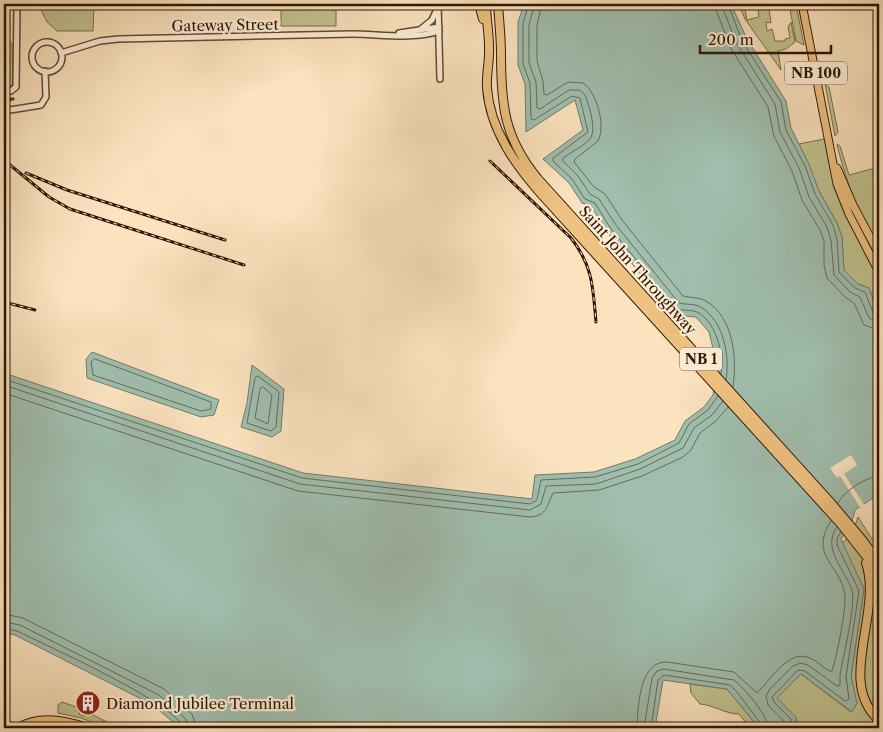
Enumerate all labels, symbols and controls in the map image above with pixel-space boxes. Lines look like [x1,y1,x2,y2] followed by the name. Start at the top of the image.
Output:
[171,15,280,35] street label: Gateway Street
[700,22,832,54] scale bar
[708,30,754,49] text: 200 m
[785,62,847,84] road number: NB 100
[575,202,701,339] street label: Saint John Throughway
[680,348,722,370] road number: NB 1
[75,690,101,716] building icon: Diamond Jubilee Terminal
[106,694,295,713] place label: Diamond Jubilee Terminal

